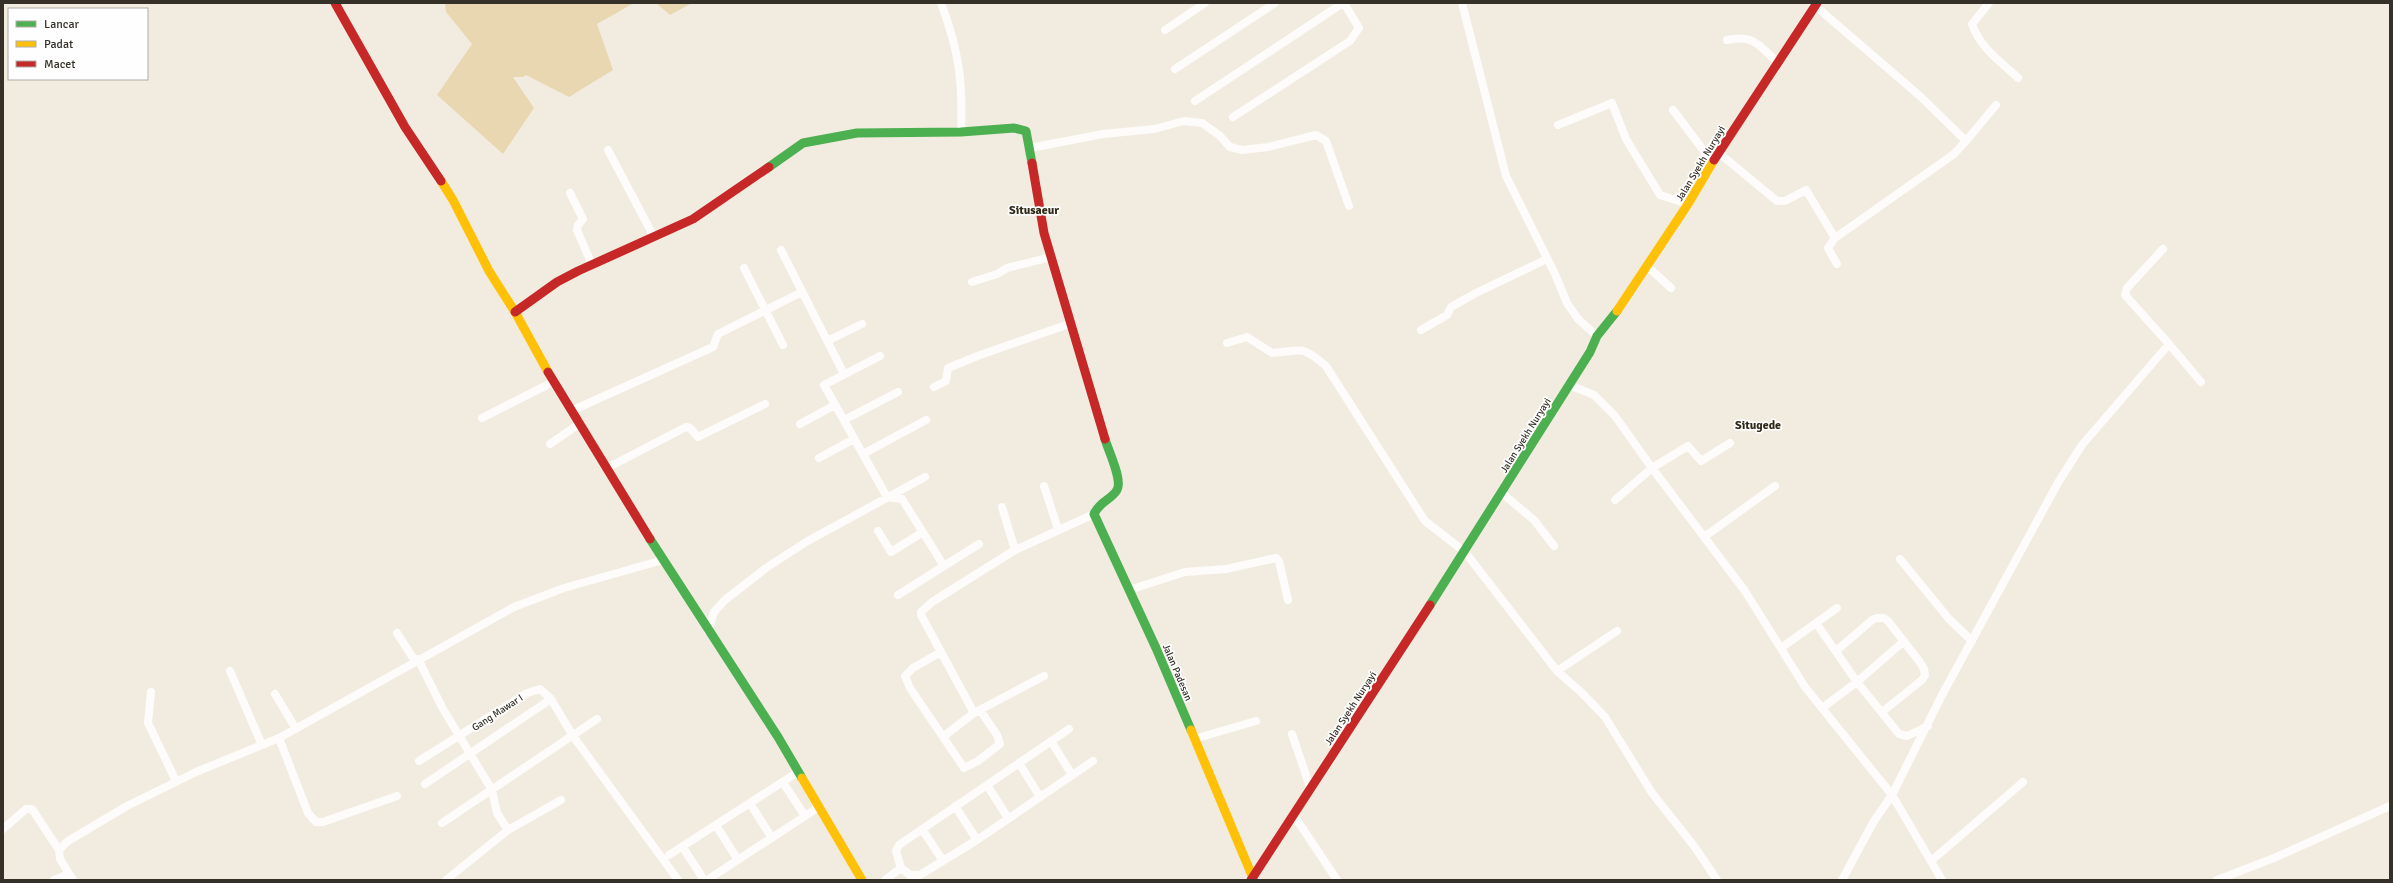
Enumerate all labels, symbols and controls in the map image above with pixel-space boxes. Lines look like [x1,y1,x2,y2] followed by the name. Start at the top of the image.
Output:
[8,8,148,80] legend
[44,17,80,32] text: Lancar
[44,37,73,52] text: Padat
[44,57,76,72] text: Macet
[1674,124,1728,203] street label: Jalan Syekh Nuryayi
[1009,203,1059,218] district label: Situsaeur
[1498,396,1554,475] street label: Jalan Syekh Nuryayi
[1735,418,1781,433] district label: Situgede
[1160,642,1194,703] street label: Jalan Padesan
[1322,669,1379,748] street label: Jalan Syekh Nuryayi
[470,692,525,734] street label: Gang Mawar I

